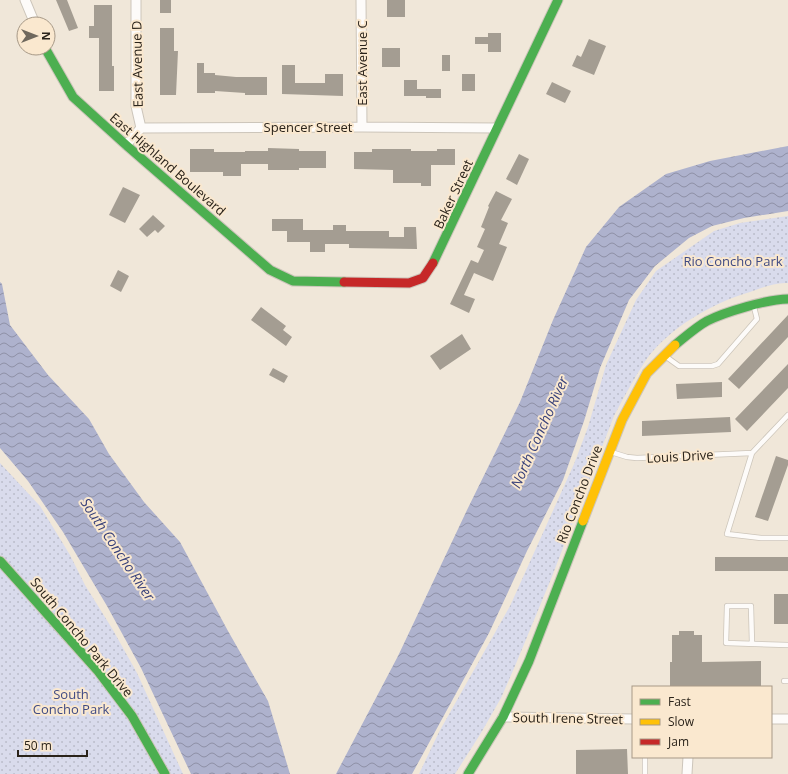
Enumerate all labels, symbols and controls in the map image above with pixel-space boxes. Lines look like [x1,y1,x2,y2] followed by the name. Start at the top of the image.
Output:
[16,16,56,56] north arrow
[127,20,147,108] street label: East Avenue D
[353,20,371,106] street label: East Avenue C
[39,32,54,40] text: N
[106,109,230,219] street label: East Highland Boulevard
[264,118,353,136] street label: Spencer Street
[429,156,477,232] street label: Baker Street
[683,252,783,270] park label: Rio Concho Park
[506,373,572,491] water label: North Concho River
[552,442,606,546] street label: Rio Concho Drive
[646,445,714,467] street label: Louis Drive
[77,494,160,604] water label: South Concho River
[28,574,136,700] street label: South Concho Park Drive
[33,686,109,717] park label: South Concho Park
[632,686,772,758] legend
[668,693,691,710] text: Fast
[513,708,624,728] street label: South Irene Street
[668,713,695,730] text: Slow
[18,732,87,758] scale bar
[667,733,689,750] text: Jam
[24,737,52,754] text: 50 m

